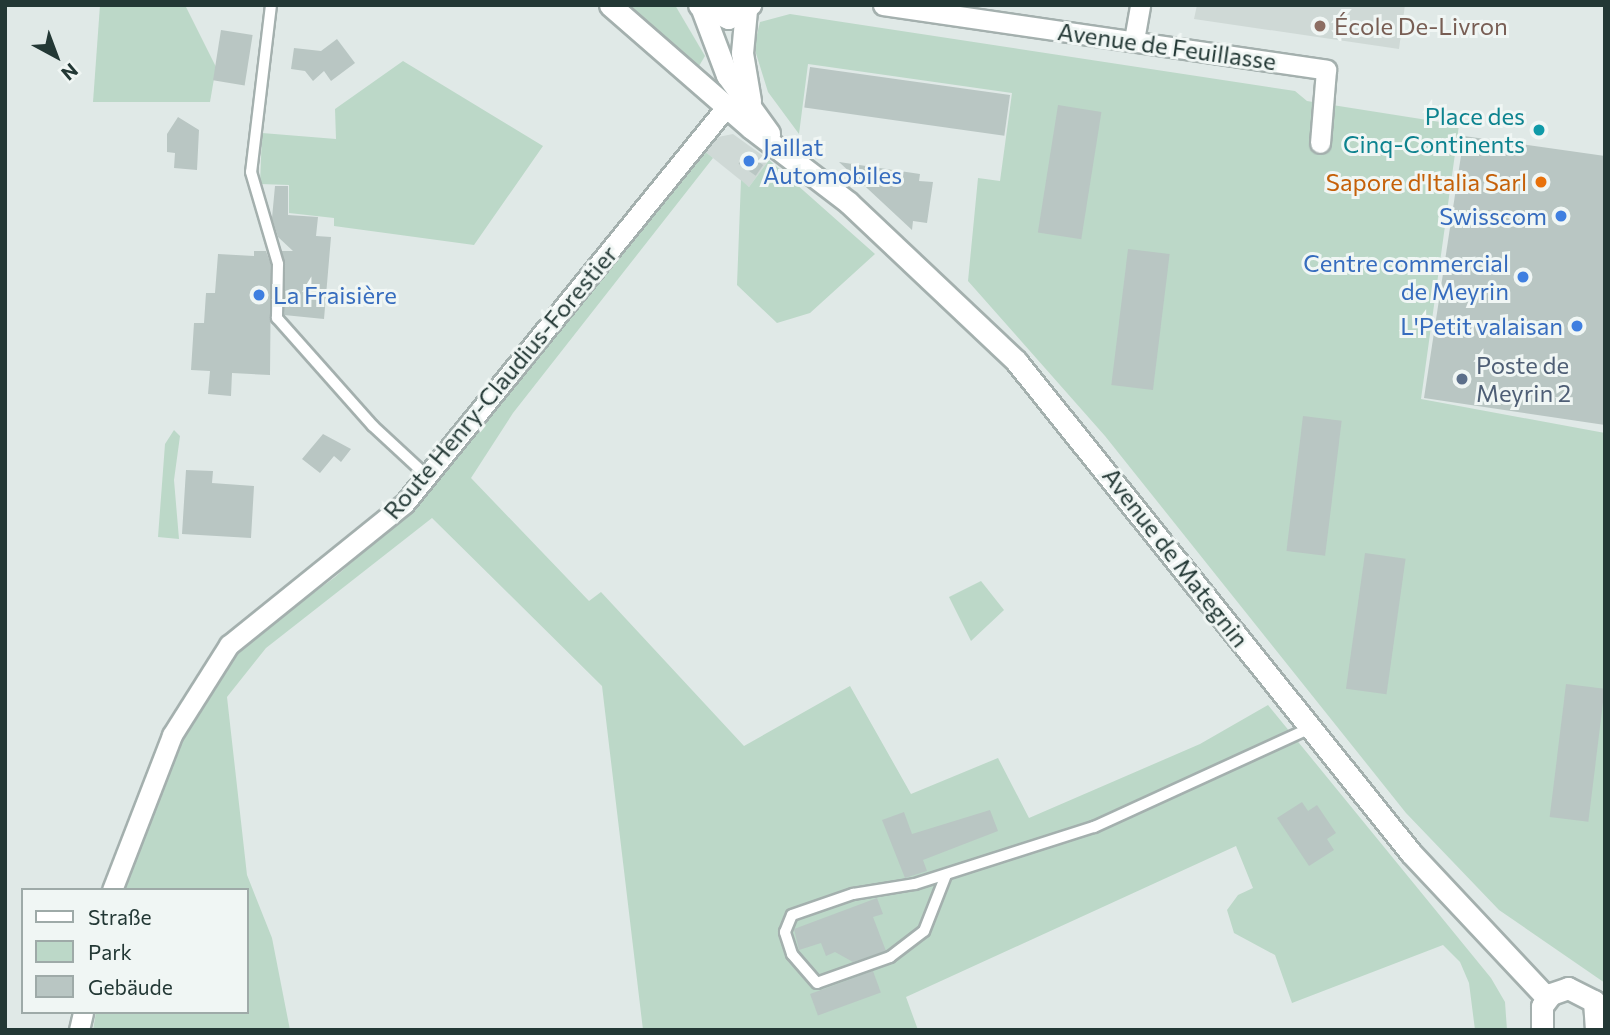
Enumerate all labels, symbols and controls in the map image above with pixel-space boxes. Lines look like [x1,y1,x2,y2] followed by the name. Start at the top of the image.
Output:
[1334,12,1508,40] place label: École De-Livron
[1056,16,1278,76] street label: Avenue de Feuillasse
[1312,18,1328,34] marker: École De-Livron
[21,21,91,91] north arrow
[57,59,83,86] text: N
[1343,102,1525,158] place label: Place des Cinq-Continents
[1531,122,1547,138] marker: Place des Cinq-Continents
[763,133,902,189] place label: Jaillat Automobiles
[741,153,757,169] marker: Jaillat Automobiles
[1326,168,1527,196] place label: Sapore d'Italia Sarl
[1533,174,1549,190] marker: Sapore d'Italia Sarl
[1439,202,1547,230] place label: Swisscom
[1553,208,1569,224] marker: Swisscom
[377,239,623,525] street label: Route Henry-Claudius-Forestier
[1303,249,1509,305] place label: Centre commercial de Meyrin
[1515,269,1531,285] marker: Centre commercial de Meyrin
[273,281,397,309] place label: La Fraisière
[251,287,267,303] marker: La Fraisière
[1400,312,1563,340] place label: L'Petit valaisan
[1569,318,1585,334] marker: L'Petit valaisan
[1476,351,1571,407] place label: Poste de Meyrin 2
[1454,371,1470,387] marker: Poste de Meyrin 2
[1097,461,1255,653] street label: Avenue de Mategnin
[21,888,248,1014] legend
[88,904,152,929] text: Straße
[88,939,132,964] text: Park
[88,974,173,999] text: Gebäude

